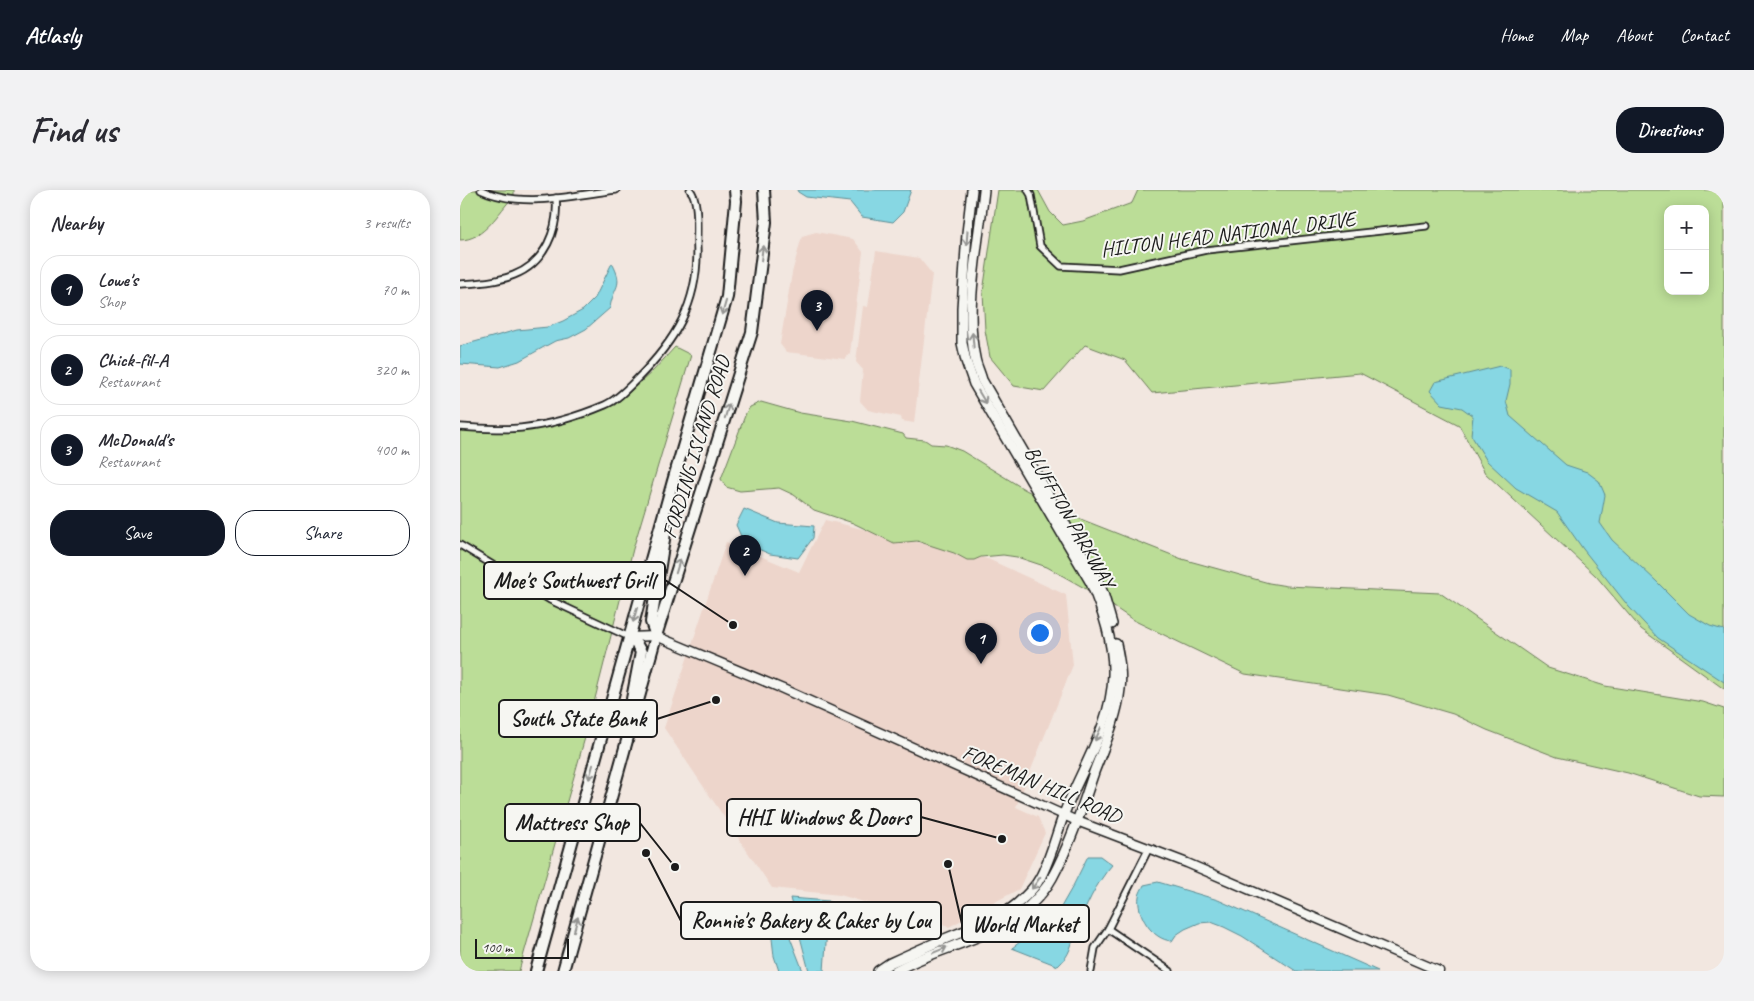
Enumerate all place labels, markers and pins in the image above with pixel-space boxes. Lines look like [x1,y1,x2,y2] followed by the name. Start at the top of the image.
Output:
[801,290,833,331] pin: 3
[729,535,761,576] pin: 2
[484,562,665,599] callout: Moe's Southwest Grill
[965,623,997,664] pin: 1
[499,700,657,737] callout: South State Bank
[727,799,921,836] callout: HHI Windows & Doors
[505,804,640,841] callout: Mattress Shop
[681,902,941,939] callout: Ronnie's Bakery & Cakes by Lou
[962,905,1089,942] callout: World Market

